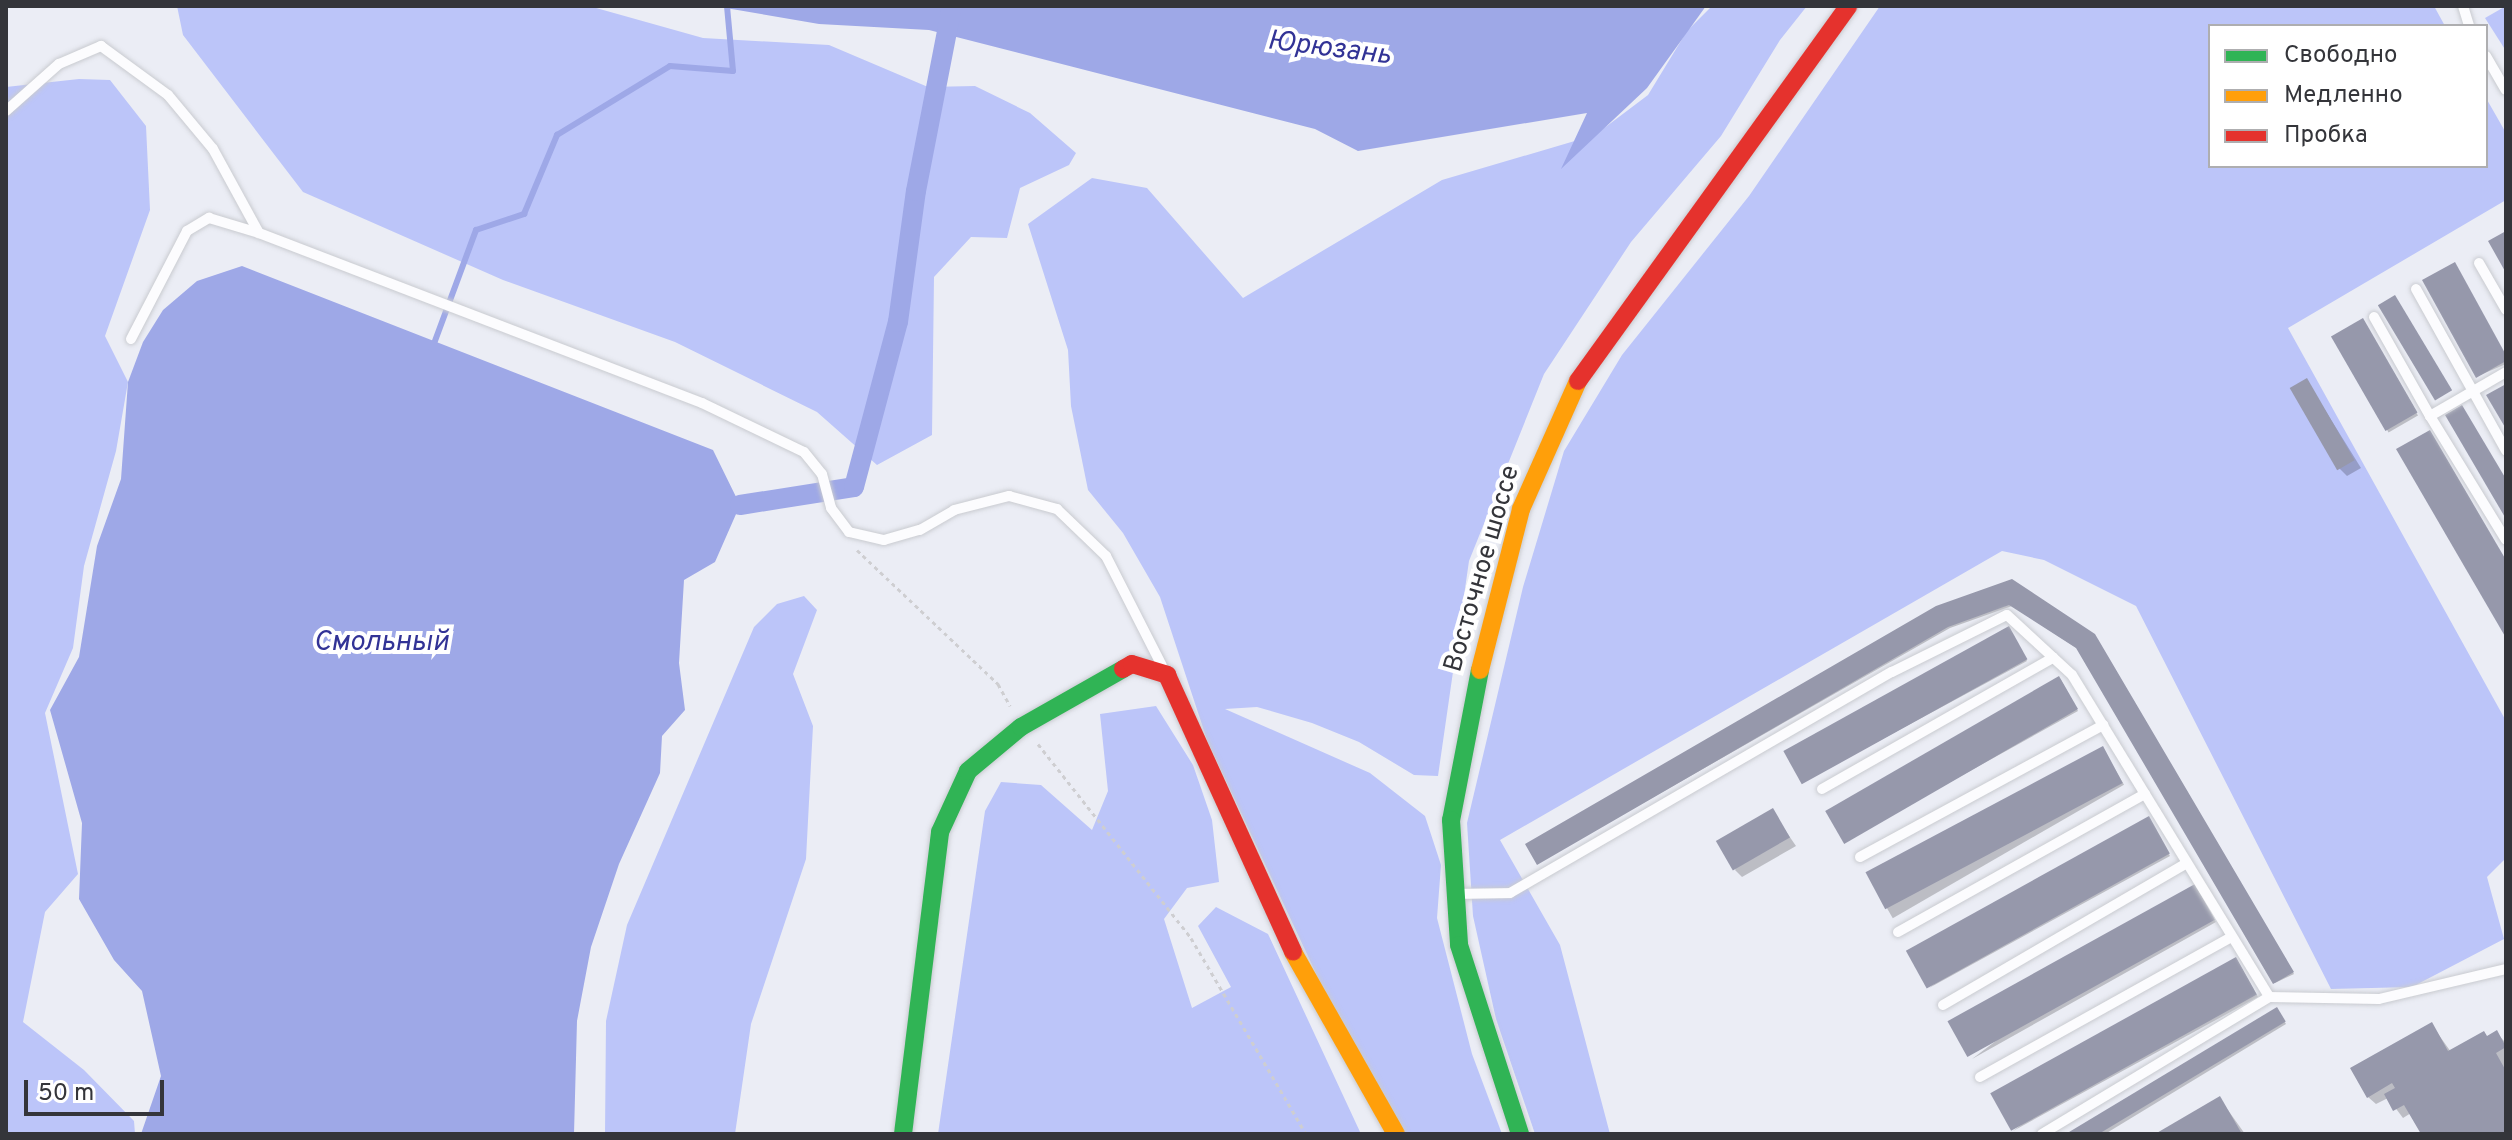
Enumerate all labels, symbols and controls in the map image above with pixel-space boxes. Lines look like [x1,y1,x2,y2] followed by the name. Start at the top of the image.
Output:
[2208,24,2488,168] legend
[1265,25,1393,73] water label: Юрюзань
[2284,41,2397,71] text: Свободно
[2284,81,2403,111] text: Медленно
[2284,121,2368,151] text: Пробка
[1439,462,1527,676] street label: Восточное шоссе
[313,626,449,660] water label: Смольный
[28,1064,168,1114] scale bar
[38,1079,94,1109] text: 50 m

